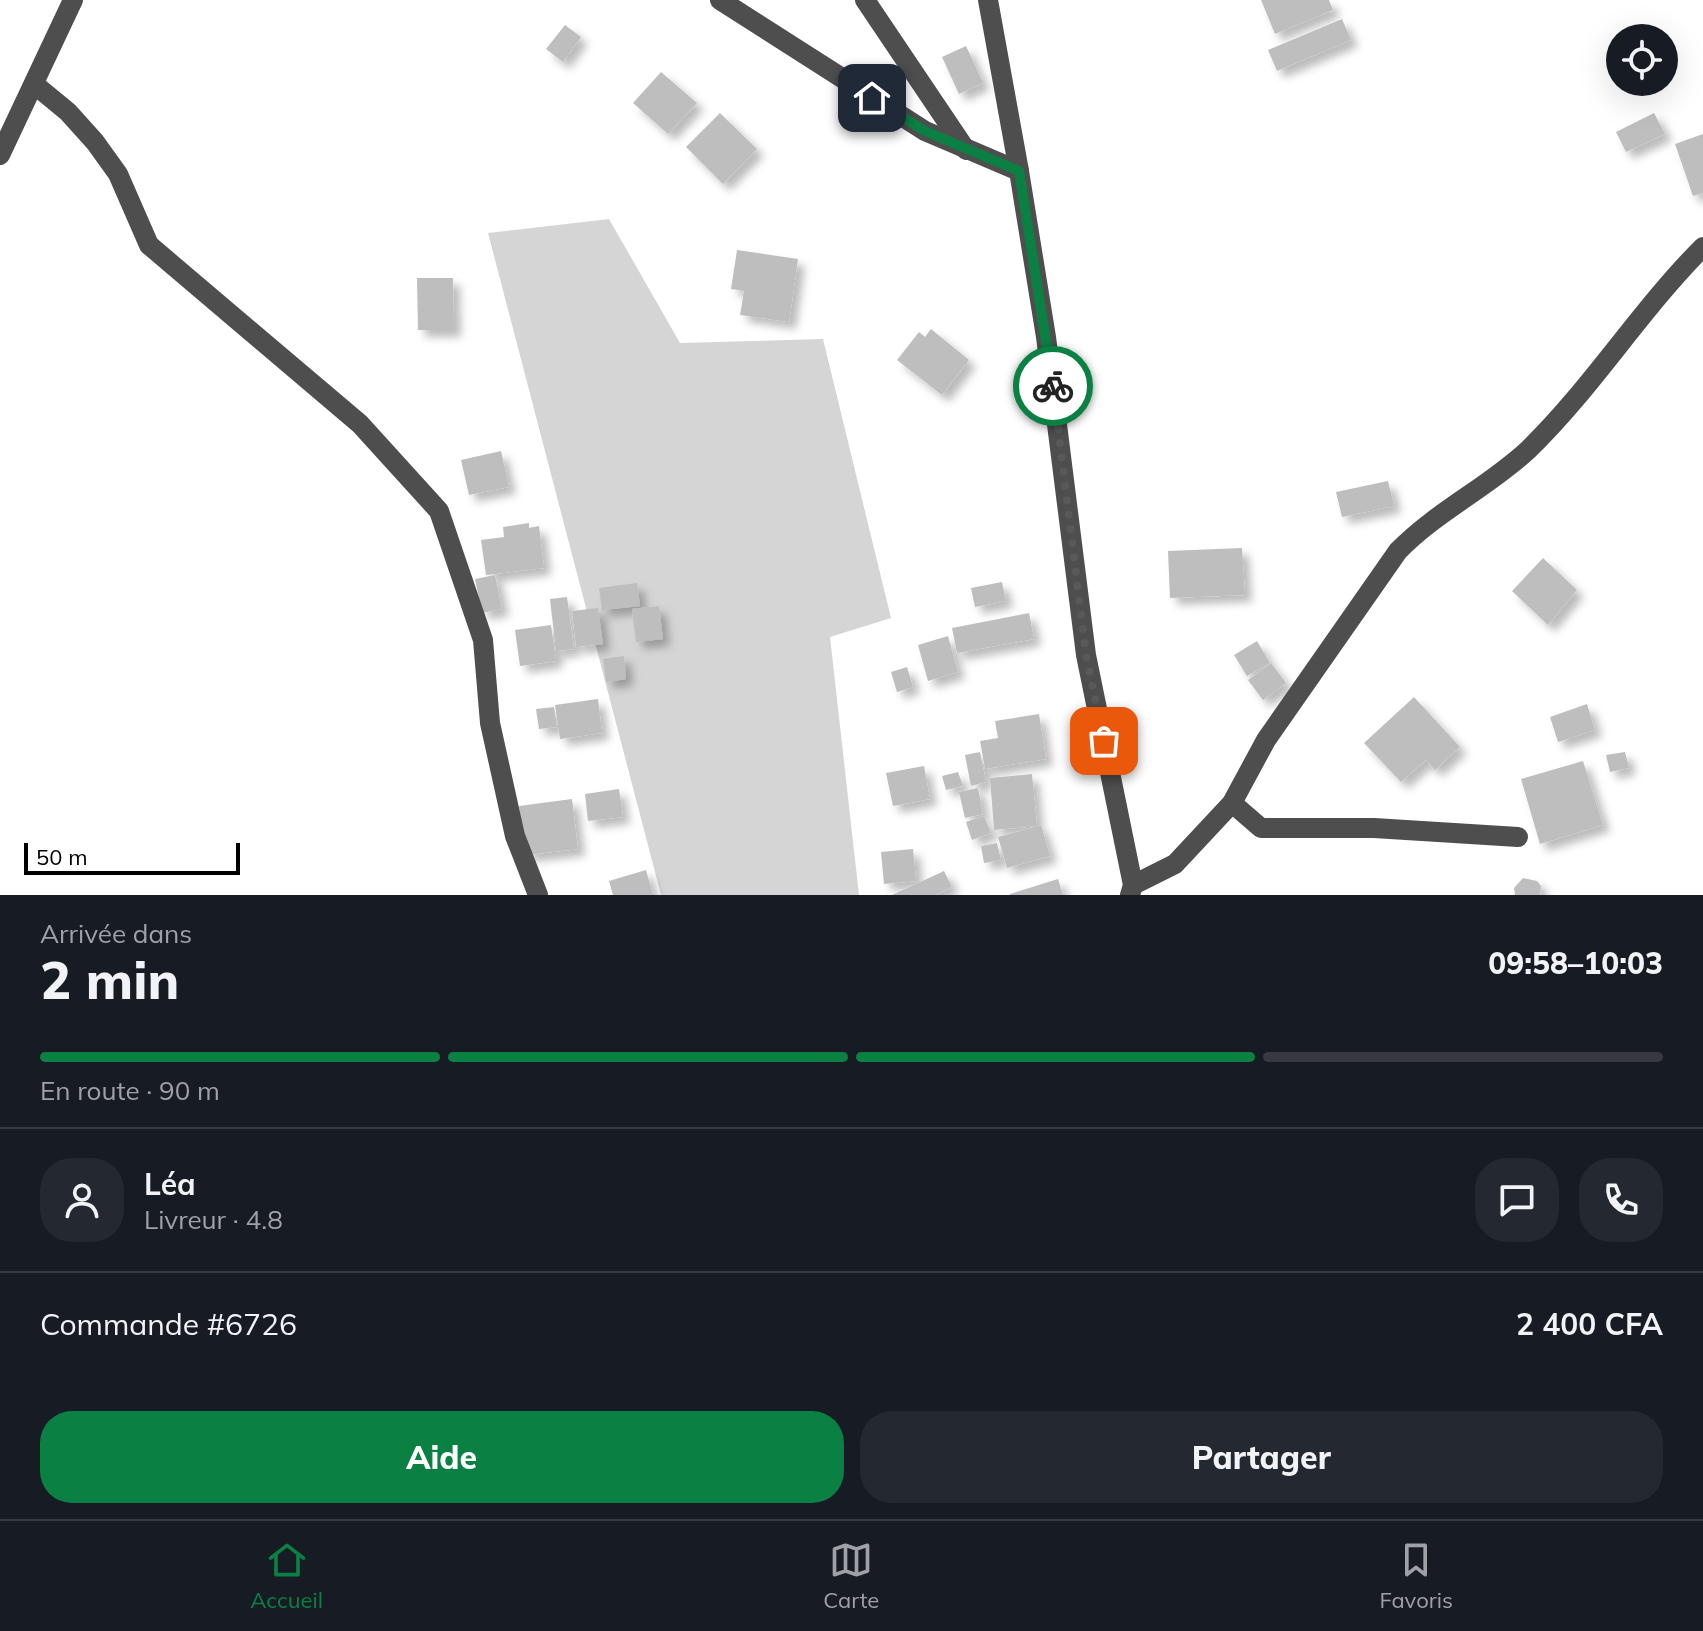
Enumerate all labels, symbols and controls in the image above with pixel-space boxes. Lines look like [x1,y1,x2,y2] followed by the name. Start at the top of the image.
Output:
[1606,24,1678,96] map controls
[1606,24,1678,96] button: locate
[838,64,906,132] pin
[850,76,894,120] icon: home
[1013,346,1093,426] courier
[1031,364,1075,408] icon: bike
[1070,707,1138,775] pin
[1082,719,1126,763] icon: bag
[24,839,240,875] scale bar
[36,843,87,871] text: 50 m
[40,917,192,950] text: Arrivée dans
[1488,944,1663,982] text: 09:58–10:03
[40,947,179,1012] text: 2 min
[40,1074,220,1107] text: En route · 90 m
[40,1158,124,1242] button: person
[1475,1158,1559,1242] button: chat
[1579,1158,1663,1242] button: phone
[144,1165,196,1203] text: Léa
[144,1203,283,1236] text: Livreur · 4.8
[40,1305,297,1343] text: Commande #6726
[1516,1305,1663,1343] text: 2 400 CFA
[40,1411,844,1503] button: Aide
[860,1411,1663,1503] button: Partager
[250,1538,323,1614] tab: Accueil
[823,1538,879,1614] tab: Carte
[1380,1538,1453,1614] tab: Favoris

